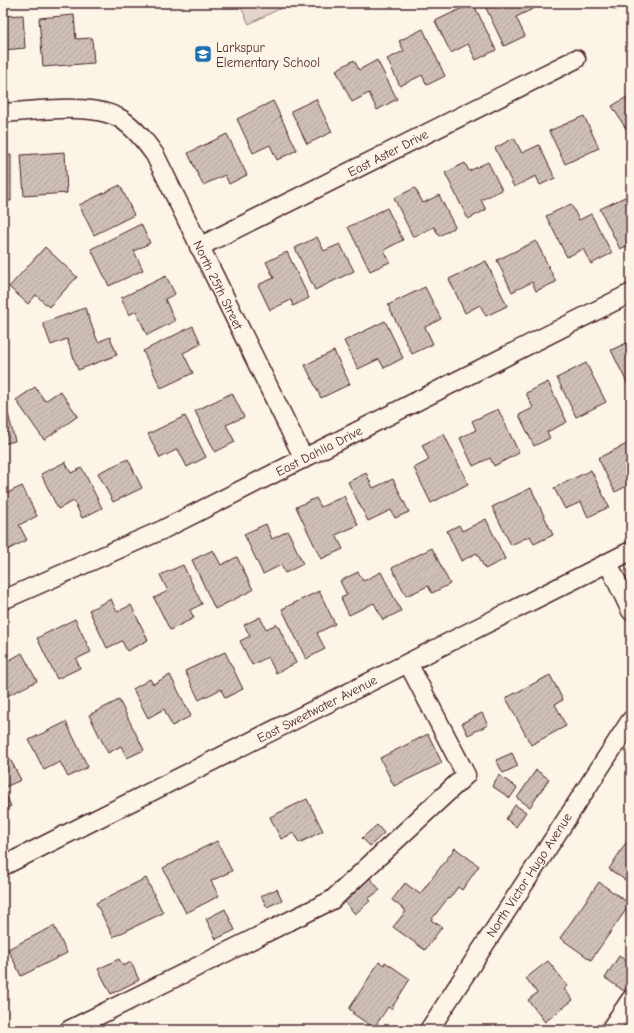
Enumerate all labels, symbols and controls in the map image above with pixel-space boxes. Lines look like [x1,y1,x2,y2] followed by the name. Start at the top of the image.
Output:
[216,40,320,70] place label: Larkspur Elementary School
[193,44,213,64] school or university icon: Larkspur Elementary School
[345,126,431,180] street label: East Aster Drive
[190,238,247,333] street label: North 25th Street
[273,423,365,479] street label: East Dahlia Drive
[254,672,380,746] street label: East Sweetwater Avenue
[483,810,575,940] street label: North Victor Hugo Avenue

